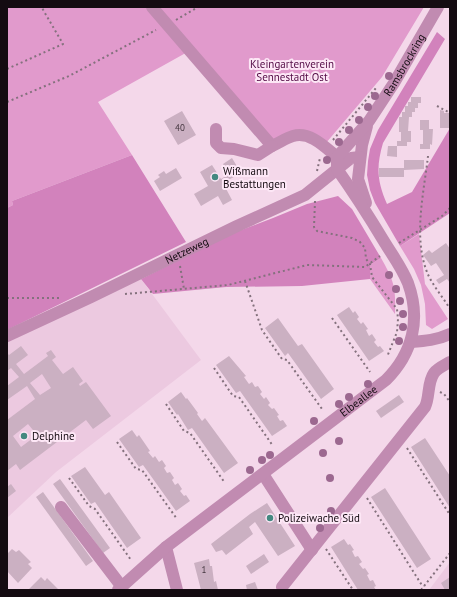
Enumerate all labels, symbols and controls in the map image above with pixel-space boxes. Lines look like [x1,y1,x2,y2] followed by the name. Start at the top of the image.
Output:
[380,31,428,99] street label: Ramsbrockring
[250,57,334,84] park label: Kleingartenverein Sennestadt Ost
[175,122,185,133] house number: 40
[223,164,286,191] place label: Wißmann Bestattungen
[210,172,220,182] marker: Wißmann Bestattungen
[163,234,211,267] street label: Netzeweg
[337,382,380,420] street label: Elbeallee
[32,429,75,443] place label: Delphine
[19,431,29,441] marker: Delphine
[278,511,360,525] place label: Polizeiwache Süd
[265,513,275,523] marker: Polizeiwache Süd
[202,564,207,575] house number: 1

